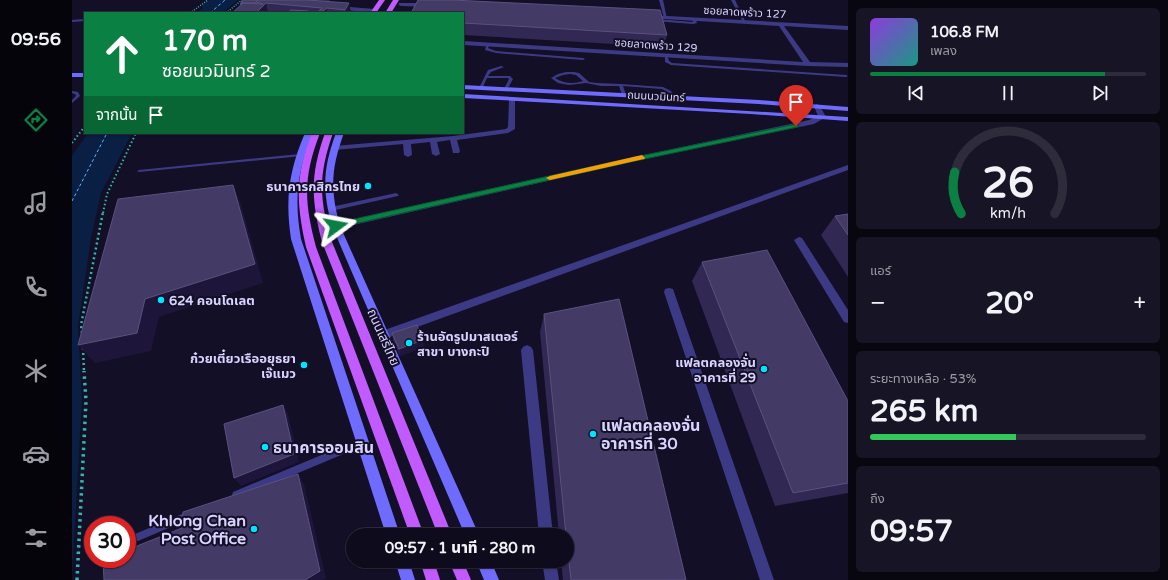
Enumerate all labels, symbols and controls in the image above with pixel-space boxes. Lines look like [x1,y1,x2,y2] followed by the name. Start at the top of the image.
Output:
[703,4,787,21] street label: ซอยลาดพร้าว 127
[930,23,999,41] text: 106.8 FM
[162,24,248,58] text: 170 m
[11,28,61,50] text: 09:56
[96,28,148,80] icon: ahead
[614,36,698,55] street label: ซอยลาดพร้าว 129
[930,43,957,59] text: เพลง
[162,60,271,82] text: ซอยนวมินทร์ 2
[905,82,927,104] icon: previous
[997,82,1019,104] icon: pause
[1089,82,1111,104] icon: next
[779,85,813,126] pin
[627,88,686,105] street label: ถนนนวมินทร์
[785,91,807,113] icon: arrive
[145,104,167,126] icon: arrive
[22,106,50,134] icon: directions
[96,106,137,124] text: จากนั้น
[982,158,1034,208] text: 26
[266,179,360,195] place label: ธนาคารกสิกรไทย
[363,181,373,191] marker: ธนาคารกสิกรไทย
[22,189,50,217] icon: music
[990,204,1026,221] text: km/h
[315,205,357,247] position arrow
[870,263,891,279] text: แอร์
[22,273,50,301] icon: phone
[985,285,1034,322] text: 20°
[870,290,886,316] text: −
[1134,290,1146,316] text: +
[169,293,255,309] place label: 624 คอนโดเลต
[156,295,166,305] marker: 624 คอนโดเลต
[363,306,403,368] street label: ถนนเสรีไทย
[417,329,518,360] place label: ร้านอัดรูปมาสเตอร์ สาขา บางกะปิ
[404,338,414,348] marker: ร้านอัดรูปมาสเตอร์ สาขา บางกะปิ
[190,349,296,382] place label: ก๋วยเตี๋ยวเรืออยุธยา เจ๊แมว
[675,353,756,386] place label: แฟลตคลองจั่น อาคารที่ 29
[22,357,50,385] icon: climate
[299,360,309,370] marker: ก๋วยเตี๋ยวเรืออยุธยา เจ๊แมว
[759,364,769,374] marker: แฟลตคลองจั่น อาคารที่ 29
[870,371,976,387] text: ระยะทางเหลือ · 53%
[870,393,978,430] text: 265 km
[601,415,700,454] place label: แฟลตคลองจั่น อาคารที่ 30
[588,429,598,439] marker: แฟลตคลองจั่น อาคารที่ 30
[273,438,374,458] place label: ธนาคารออมสิน
[22,440,50,468] icon: car
[260,442,270,452] marker: ธนาคารออมสิน
[870,491,885,507] text: ถึง
[148,511,246,549] place label: Khlong Chan Post Office
[870,513,953,550] text: 09:57
[84,516,136,568] speed limit sign: 30
[22,524,50,552] icon: filters
[249,524,259,534] marker: Khlong Chan Post Office
[385,539,535,557] text: 09:57 · 1 นาที · 280 m

